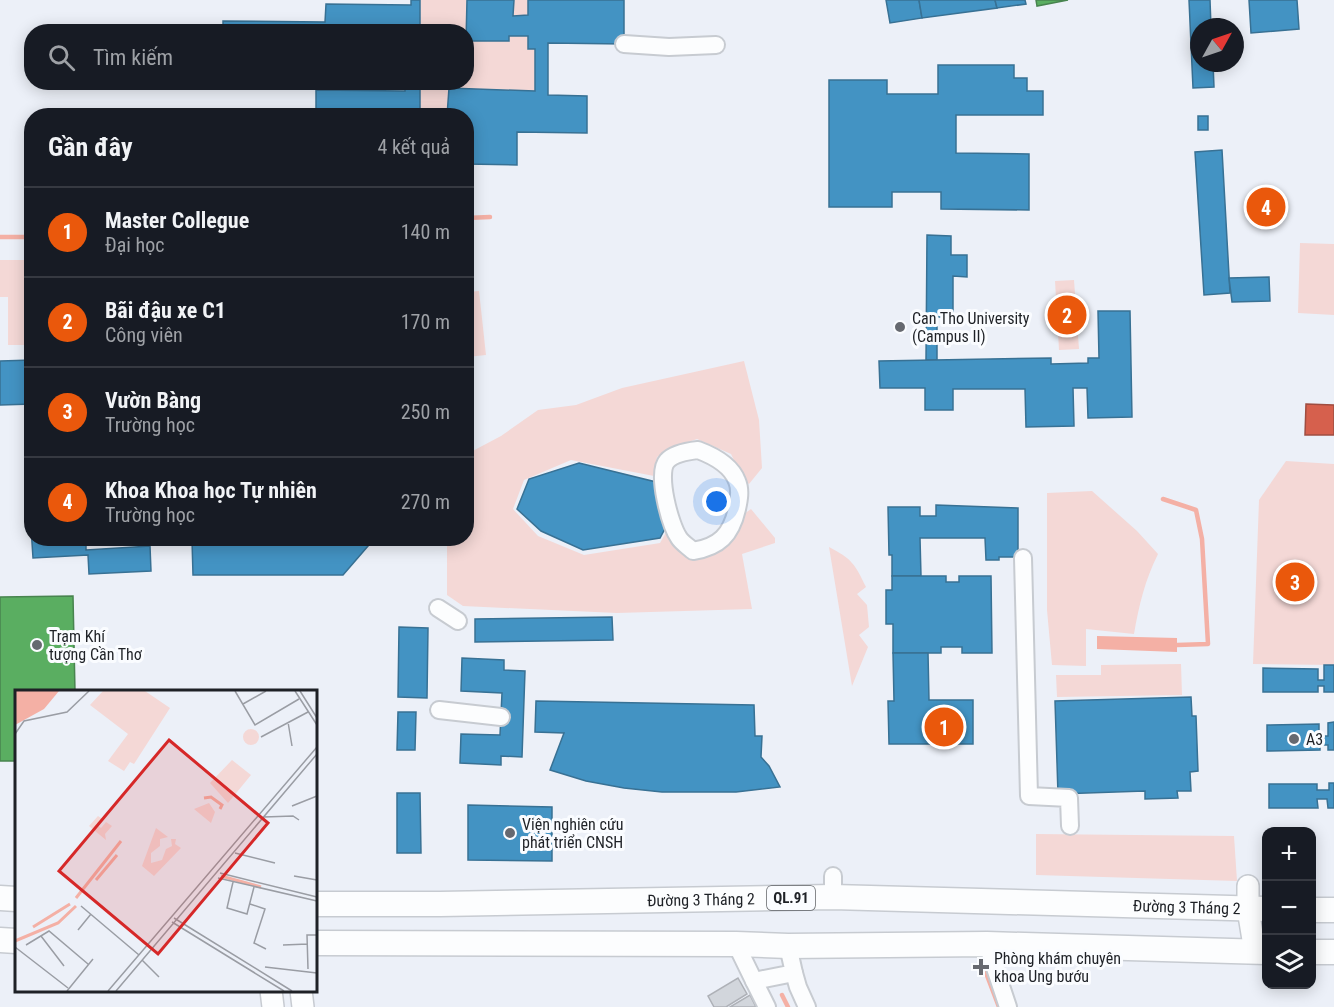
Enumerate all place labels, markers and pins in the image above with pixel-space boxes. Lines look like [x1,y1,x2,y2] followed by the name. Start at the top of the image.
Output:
[1246,184,1286,230] pin: 4
[1048,292,1086,338] pin: 2
[912,309,1030,346] place label: Can Tho University (Campus II)
[893,320,907,334] marker: Can Tho University (Campus II)
[1276,560,1314,604] pin: 3
[49,627,143,664] place label: Trạm Khí tượng Cần Thơ
[30,638,44,652] marker: Trạm Khí tượng Cần Thơ
[924,704,964,750] pin: 1
[1306,730,1323,749] place label: A3
[1287,732,1301,746] marker: A3
[522,815,623,852] place label: Viện nghiên cứu phát triển CNSH
[503,826,517,840] marker: Viện nghiên cứu phát triển CNSH
[994,949,1121,986] place label: Phòng khám chuyên khoa Ung bướu
[972,958,990,976] marker: Phòng khám chuyên khoa Ung bướu

